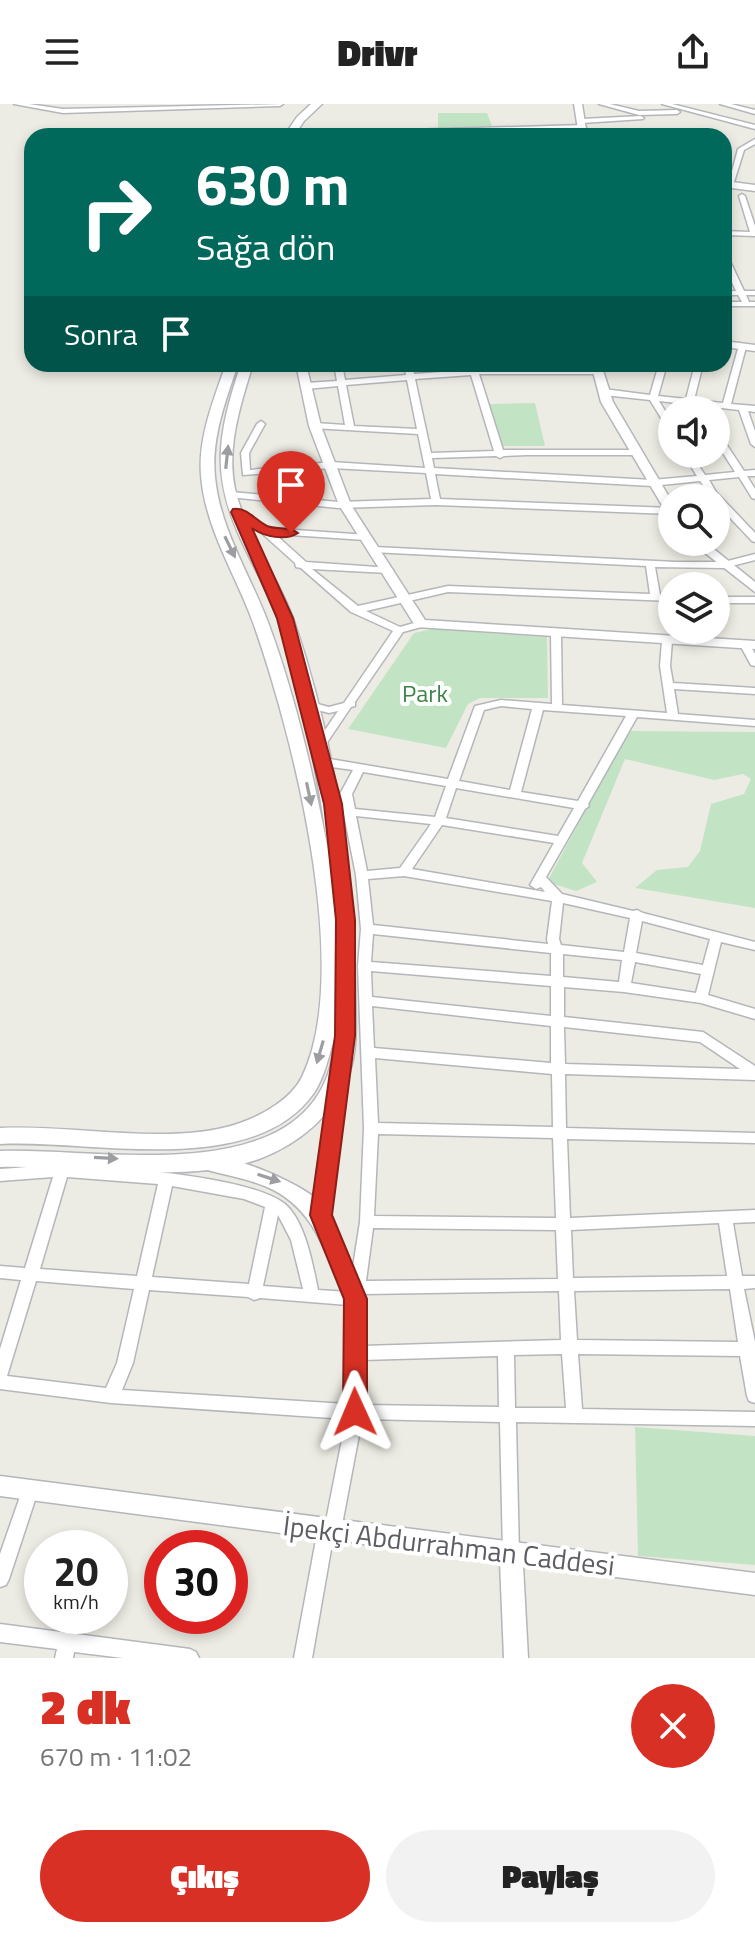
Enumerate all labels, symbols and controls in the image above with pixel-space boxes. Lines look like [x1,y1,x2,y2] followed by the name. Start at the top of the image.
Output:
[338,25,417,80] text: Drivr
[40,30,84,74] icon: menu
[671,30,715,74] icon: share
[196,142,349,227] text: 630 m
[64,160,168,264] icon: right
[196,219,335,274] text: Sağa dön
[64,311,138,357] text: Sonra
[154,312,198,356] icon: arrive
[658,396,730,644] map controls
[658,396,730,468] button: sound
[221,445,234,470] one-way arrow
[257,451,325,533] pin
[269,463,313,507] icon: arrive
[658,484,730,556] button: search
[223,536,237,559] one-way arrow
[658,572,730,644] button: layers
[402,675,448,711] park label: Park
[303,782,316,807] one-way arrow
[313,1040,326,1064] one-way arrow
[94,1152,119,1165] one-way arrow
[257,1173,281,1185] one-way arrow
[313,1370,397,1454] position arrow
[281,1503,617,1587] street label: İpekçi Abdurrahman Caddesi
[144,1530,248,1634] speed limit sign: 30
[54,1541,98,1602] text: 20
[53,1586,99,1617] text: km/h
[40,1670,131,1743] text: 2 dk
[631,1684,715,1768] button: close
[40,1737,192,1776] text: 670 m · 11:02
[40,1830,370,1922] button: Çıkış
[386,1830,715,1922] button: Paylaş

